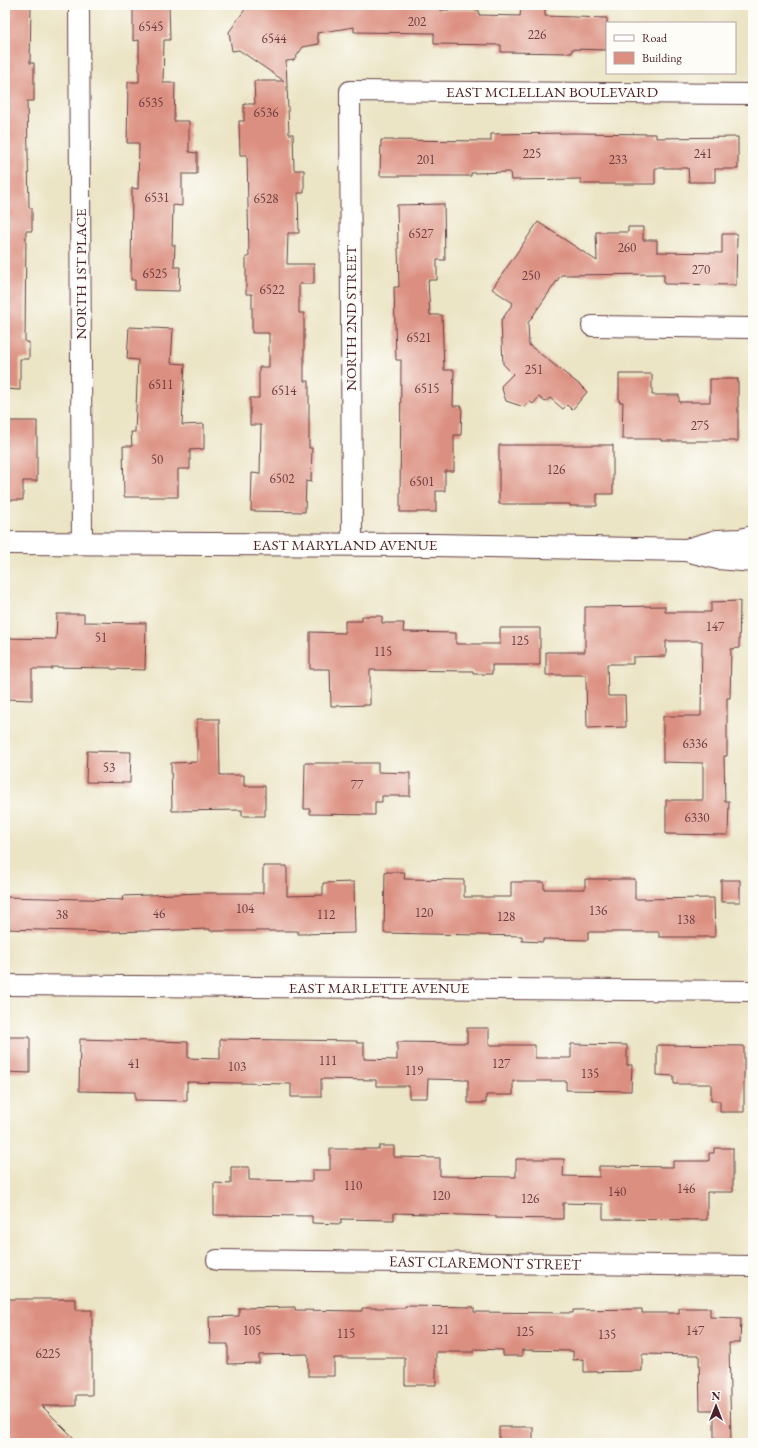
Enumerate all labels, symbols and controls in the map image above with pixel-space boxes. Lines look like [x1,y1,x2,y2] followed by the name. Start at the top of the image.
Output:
[408,13,427,30] house number: 202
[139,18,163,35] house number: 6545
[606,22,736,74] legend
[528,26,546,43] house number: 226
[262,30,287,47] house number: 6544
[642,30,668,46] text: Road
[642,50,683,66] text: Building
[446,82,658,101] street label: EAST MCLELLAN BOULEVARD
[139,94,163,111] house number: 6535
[254,104,278,121] house number: 6536
[523,145,541,162] house number: 225
[694,145,712,162] house number: 241
[417,151,435,168] house number: 201
[609,151,627,168] house number: 233
[145,189,169,206] house number: 6531
[254,190,278,207] house number: 6528
[71,208,90,340] street label: NORTH 1ST PLACE
[409,225,434,242] house number: 6527
[618,239,636,256] house number: 260
[341,244,360,391] street label: NORTH 2ND STREET
[692,261,710,278] house number: 270
[143,265,167,282] house number: 6525
[522,267,540,284] house number: 250
[260,281,285,298] house number: 6522
[407,329,431,346] house number: 6521
[525,361,543,378] house number: 251
[149,376,173,393] house number: 6511
[415,380,439,397] house number: 6515
[272,382,297,399] house number: 6514
[691,417,709,434] house number: 275
[151,451,163,468] house number: 50
[547,461,565,478] house number: 126
[270,470,295,487] house number: 6502
[410,473,434,490] house number: 6501
[253,535,438,554] street label: EAST MARYLAND AVENUE
[706,618,725,635] house number: 147
[95,629,107,646] house number: 51
[511,632,529,649] house number: 125
[374,643,392,660] house number: 115
[683,735,707,752] house number: 6336
[103,759,115,776] house number: 53
[351,776,364,793] house number: 77
[685,809,709,826] house number: 6330
[236,900,255,917] house number: 104
[589,902,607,919] house number: 136
[415,904,433,921] house number: 120
[153,905,165,922] house number: 46
[56,906,68,923] house number: 38
[317,906,336,923] house number: 112
[497,908,515,925] house number: 128
[677,911,695,928] house number: 138
[289,978,470,997] street label: EAST MARLETTE AVENUE
[319,1052,337,1069] house number: 111
[128,1055,140,1072] house number: 41
[492,1055,511,1072] house number: 127
[228,1058,246,1075] house number: 103
[405,1062,424,1079] house number: 119
[581,1065,599,1082] house number: 135
[344,1177,362,1194] house number: 110
[677,1180,695,1197] house number: 146
[608,1183,626,1200] house number: 140
[432,1187,450,1204] house number: 120
[521,1190,539,1207] house number: 126
[389,1251,582,1274] street label: EAST CLAREMONT STREET
[431,1321,449,1338] house number: 121
[243,1322,261,1339] house number: 105
[686,1322,705,1339] house number: 147
[516,1323,534,1340] house number: 125
[337,1325,355,1342] house number: 115
[598,1326,616,1343] house number: 135
[36,1345,60,1362] house number: 6225
[696,1386,736,1426] north arrow
[712,1389,721,1403] text: N

